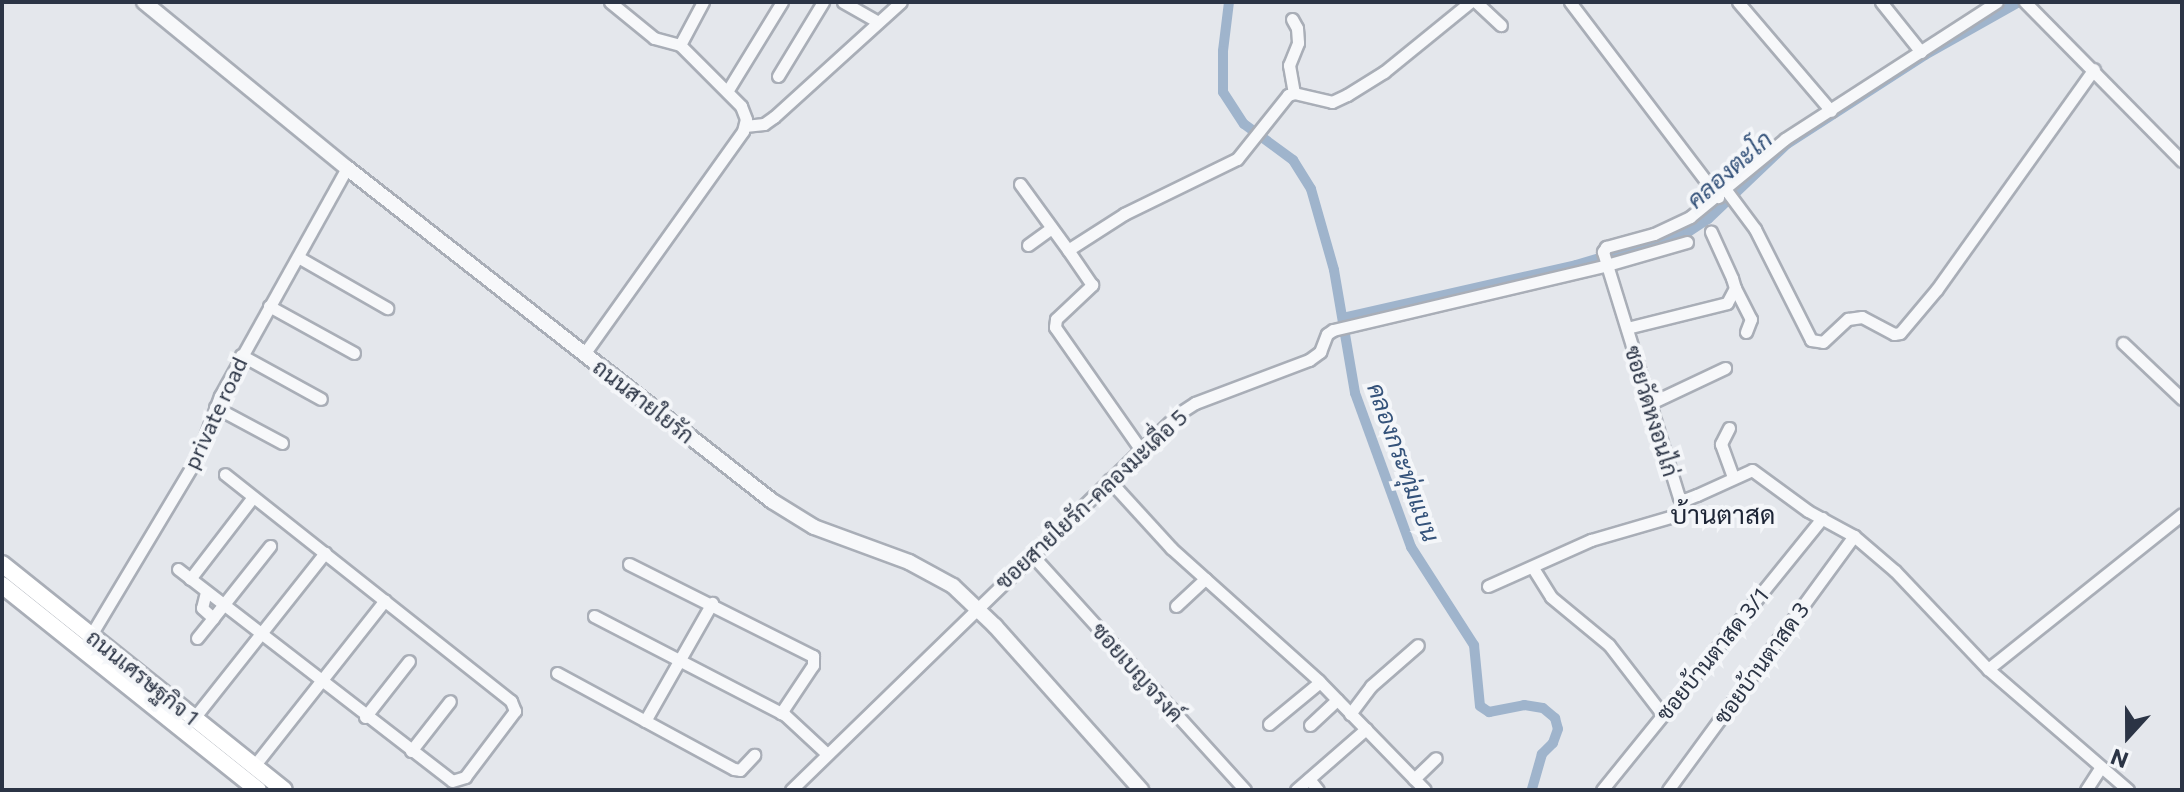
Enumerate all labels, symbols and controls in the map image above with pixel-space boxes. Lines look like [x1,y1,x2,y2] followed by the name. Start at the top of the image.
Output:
[1680,124,1778,214] water label: คลองตะโก
[1620,342,1684,480] street label: ซอยวัดหงอนไก่
[178,353,252,473] street label: private road
[588,353,700,449] street label: ถนนสายใยรัก
[1362,379,1446,545] water label: คลองกระทุ่มแบน
[990,403,1192,595] street label: ซอยสายใยรัก-คลองมะเดื่อ 5
[1671,498,1775,530] district label: บ้านตาสด
[1650,582,1774,726] street label: ซอยบ้านตาสด 3/1
[1708,597,1814,729] street label: ซอยบ้านตาสด 3
[1087,617,1189,727] street label: ซอยเบญจรงค์
[82,624,204,730] street label: ถนนเศรษฐกิจ 1
[2088,696,2168,776] north arrow
[2107,743,2132,774] text: N

